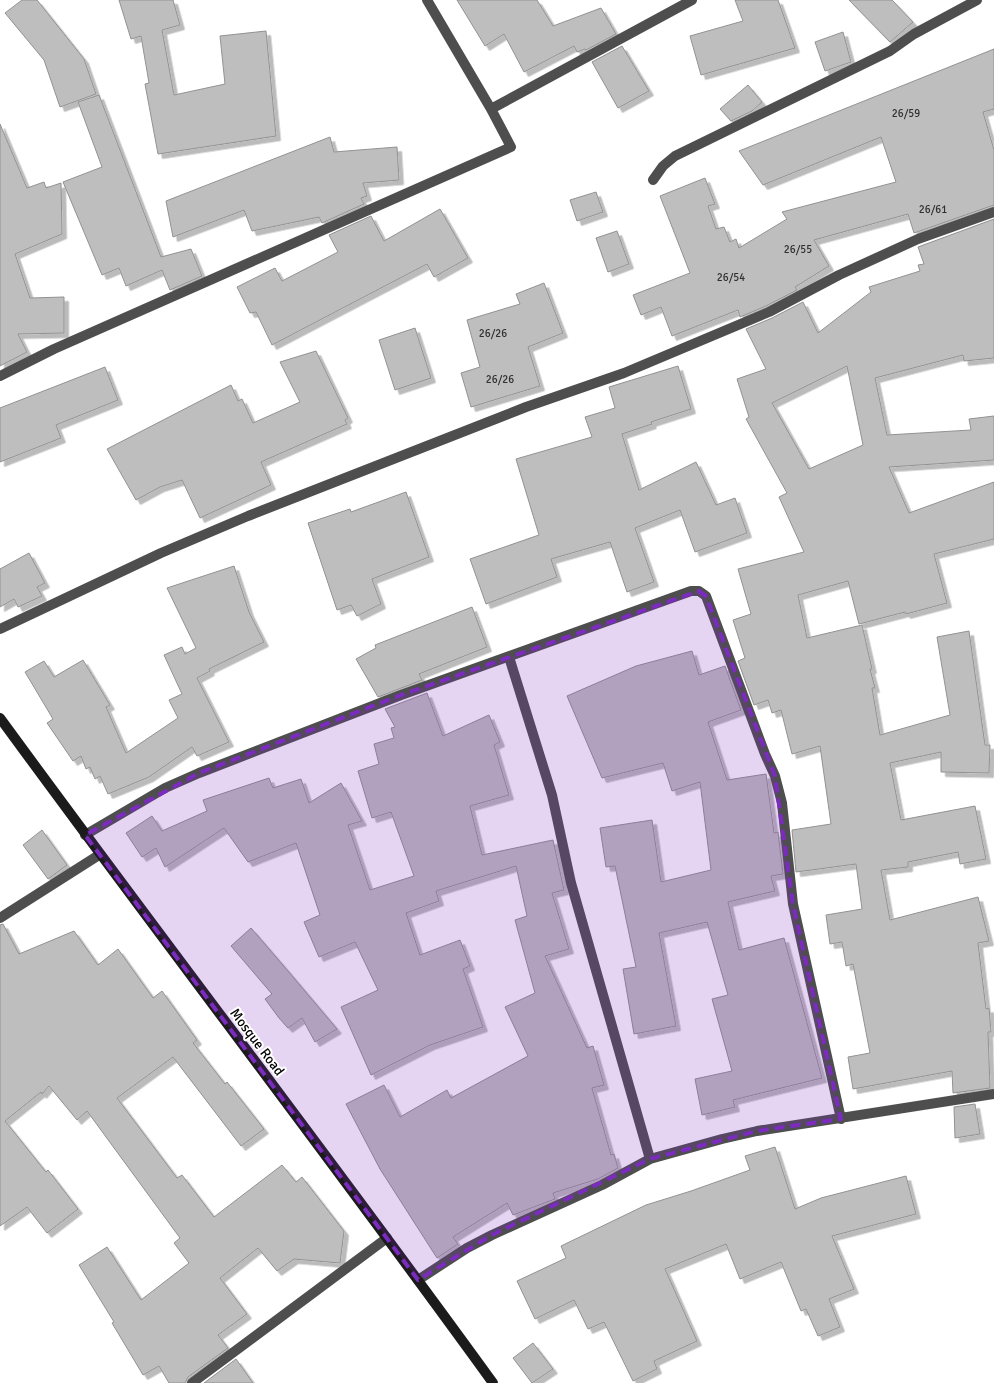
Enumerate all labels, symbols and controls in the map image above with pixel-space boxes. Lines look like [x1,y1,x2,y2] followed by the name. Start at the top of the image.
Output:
[892,107,920,120] house number: 26/59
[919,203,947,216] house number: 26/61
[784,243,812,256] house number: 26/55
[717,271,745,284] house number: 26/54
[479,327,507,340] house number: 26/26
[486,373,514,386] house number: 26/26
[226,1005,288,1079] street label: Mosque Road

